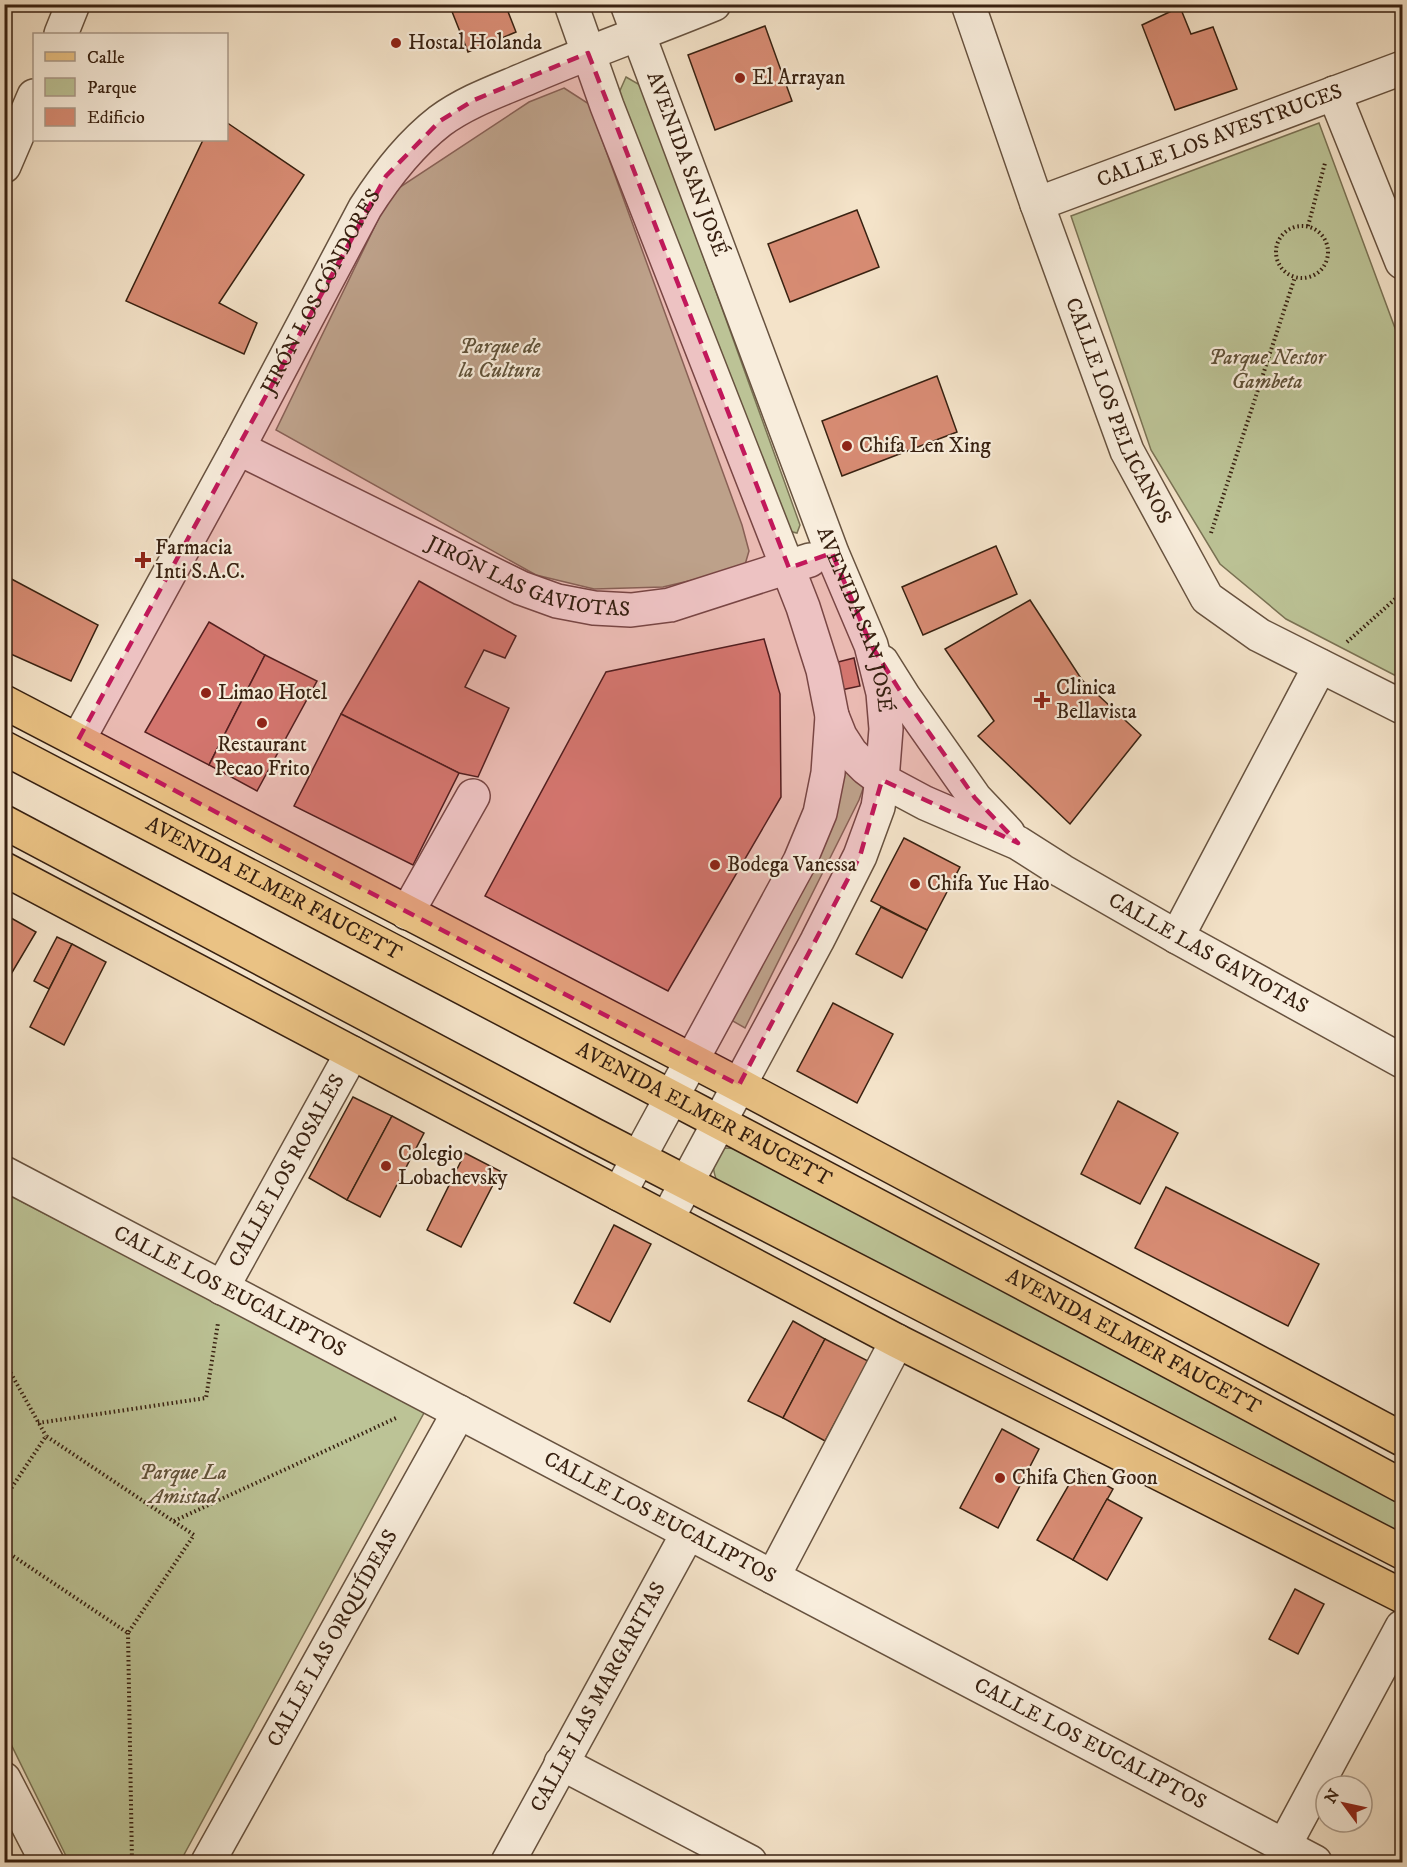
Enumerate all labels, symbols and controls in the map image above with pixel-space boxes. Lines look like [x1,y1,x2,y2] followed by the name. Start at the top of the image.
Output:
[408,30,542,56] place label: Hostal Holanda
[33,33,228,141] legend
[389,36,403,50] marker: Hostal Holanda
[87,47,125,69] text: Calle
[752,65,845,91] place label: El Arrayan
[640,68,734,260] street label: AVENIDA SAN JOSÉ
[733,71,747,85] marker: El Arrayan
[87,77,137,99] text: Parque
[1093,78,1346,193] street label: CALLE LOS AVESTRUCES
[87,107,145,129] text: Edificio
[255,184,387,401] street label: JIRÓN LOS CÓNDORES
[1059,294,1177,529] street label: CALLE LOS PELICANOS
[458,334,541,384] park label: Parque de la Cultura
[1209,345,1327,395] park label: Parque Nestor Gambeta
[859,433,991,459] place label: Chifa Len Xing
[840,439,854,453] marker: Chifa Len Xing
[810,523,899,713] street label: AVENIDA SAN JOSÉ
[421,530,631,623] street label: JIRÓN LAS GAVIOTAS
[155,535,245,585] place label: Farmacia Inti S.A.C.
[136,553,150,567] marker: Farmacia Inti S.A.C.
[1056,675,1137,725] place label: Clinica Bellavista
[218,680,328,706] place label: Limao Hotel
[199,686,213,700] marker: Limao Hotel
[1033,691,1051,709] marker: Clinica Bellavista
[255,716,269,730] marker: Restaurant Pecao Frito
[214,732,310,782] place label: Restaurant Pecao Frito
[141,811,406,966] street label: AVENIDA ELMER FAUCETT
[727,852,857,878] place label: Bodega Vanessa
[708,858,722,872] marker: Bodega Vanessa
[927,871,1050,897] place label: Chifa Yue Hao
[908,877,922,891] marker: Chifa Yue Hao
[1103,887,1313,1020] street label: CALLE LAS GAVIOTAS
[572,1036,836,1192] street label: AVENIDA ELMER FAUCETT
[223,1070,351,1272] street label: CALLE LOS ROSALES
[398,1141,508,1191] place label: Colegio Lobachevsky
[379,1159,393,1173] marker: Colegio Lobachevsky
[109,1220,350,1363] street label: CALLE LOS EUCALIPTOS
[1001,1263,1265,1421] street label: AVENIDA ELMER FAUCETT
[539,1446,781,1589] street label: CALLE LOS EUCALIPTOS
[139,1460,227,1510] park label: Parque La Amistad
[1012,1465,1158,1491] place label: Chifa Chen Goon
[993,1471,1007,1485] marker: Chifa Chen Goon
[262,1525,404,1752] street label: CALLE LAS ORQUÍDEAS
[525,1578,672,1817] street label: CALLE LAS MARGARITAS
[969,1672,1211,1816] street label: CALLE LOS EUCALIPTOS
[1314,1774,1374,1834] north arrow
[1320,1785,1344,1807] text: N

